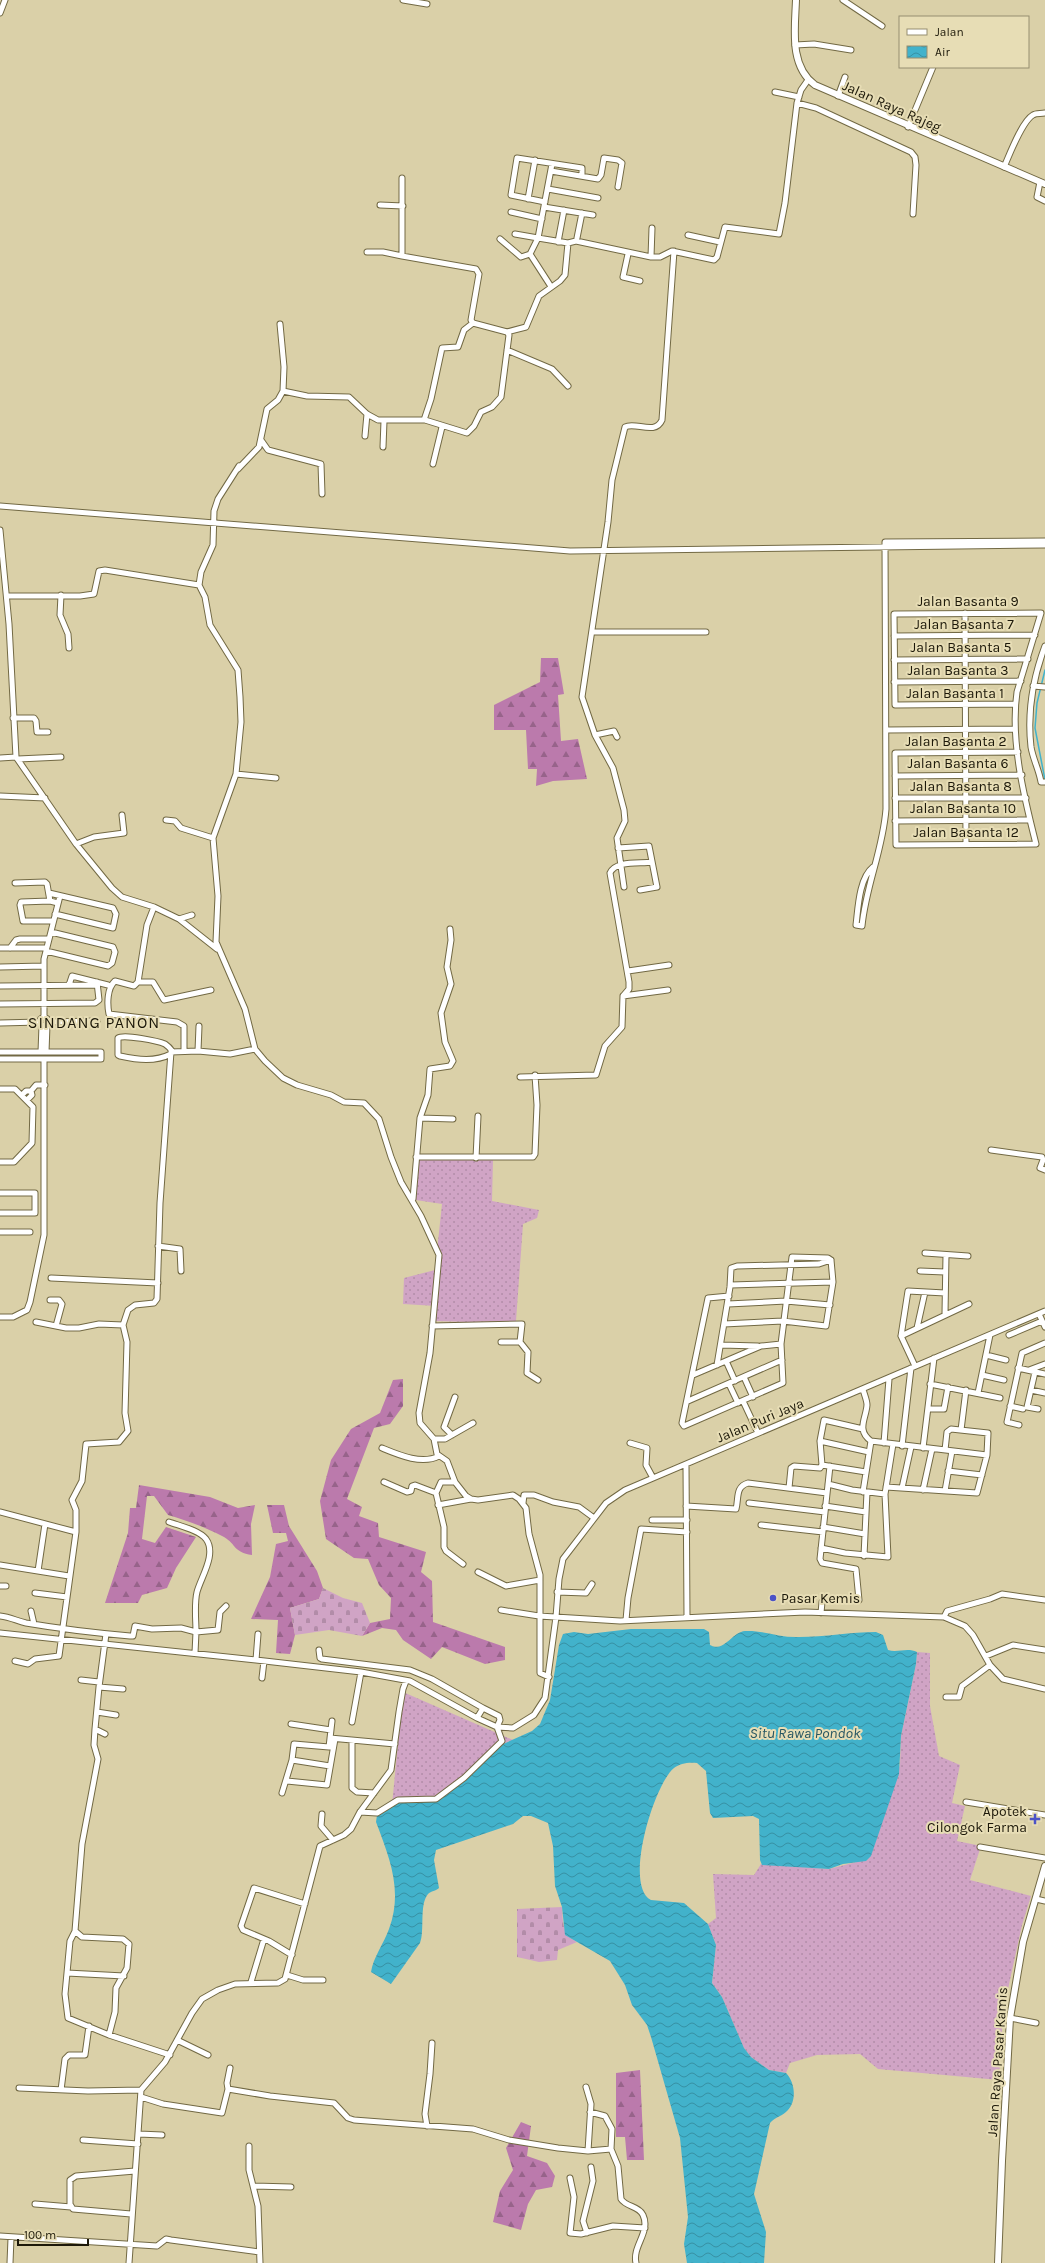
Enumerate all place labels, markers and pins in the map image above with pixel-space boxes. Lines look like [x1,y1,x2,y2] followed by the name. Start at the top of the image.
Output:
[781,1590,860,1607] place label: Pasar Kemis
[768,1593,778,1603] marker: Pasar Kemis
[927,1803,1027,1836] place label: Apotek Cilongok Farma
[1030,1814,1040,1824] marker: Apotek Cilongok Farma

